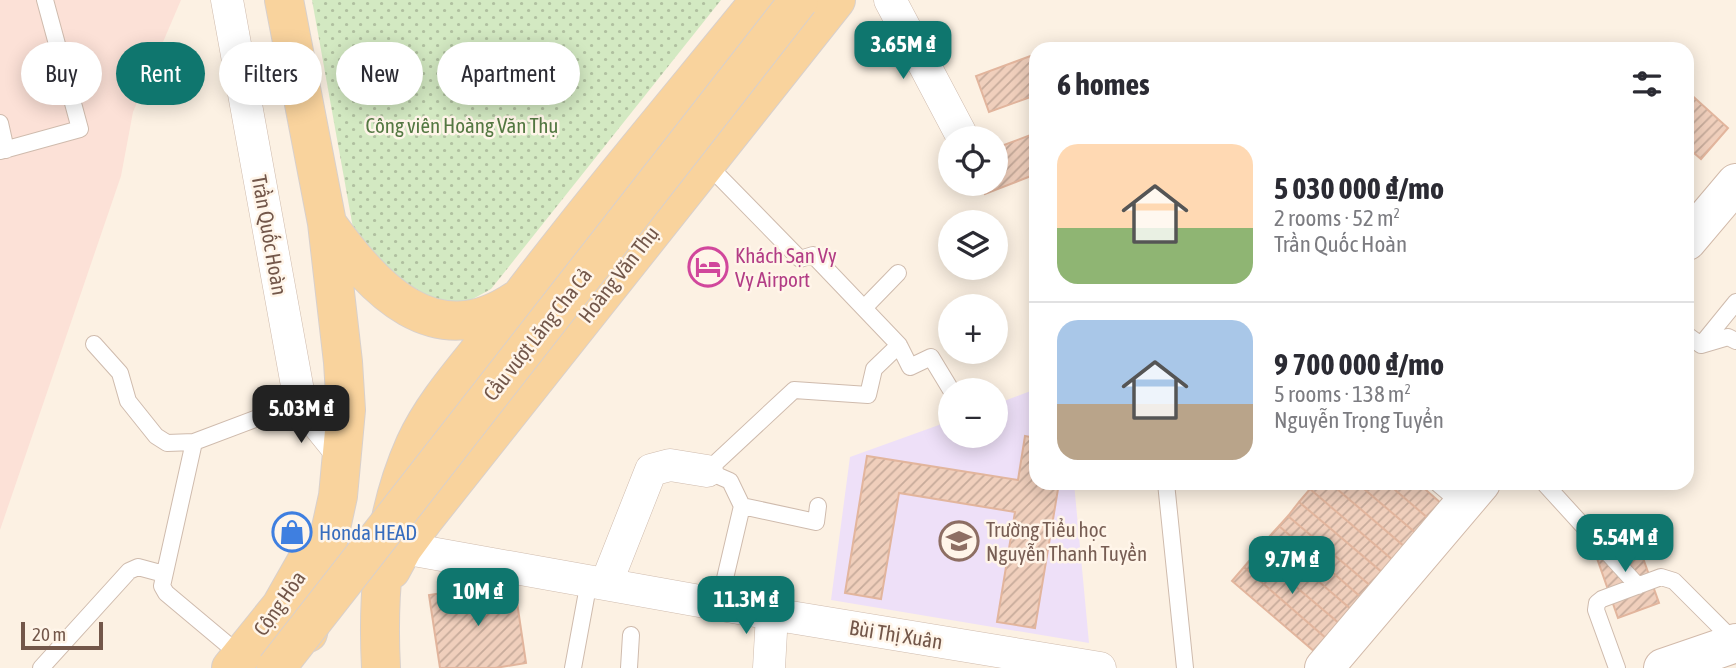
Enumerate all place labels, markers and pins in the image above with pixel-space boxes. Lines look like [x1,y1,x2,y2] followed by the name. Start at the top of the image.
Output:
[838,22,968,81] pin: 3.65M ₫
[735,243,837,291] place label: Khách Sạn Vy Vy Airport
[687,246,729,288] hotel icon: Khách Sạn Vy Vy Airport
[236,386,366,445] pin: 5.03M ₫
[271,511,313,553] shop icon: Honda HEAD
[1560,514,1690,574] pin: 5.54M ₫
[986,517,1147,565] place label: Trường Tiểu học Nguyễn Thanh Tuyền
[319,520,417,544] place label: Honda HEAD
[938,520,980,562] school or university icon: Trường Tiểu học Nguyễn Thanh Tuyền
[1235,536,1349,596] pin: 9.7M ₫
[429,568,527,628] pin: 10M ₫
[681,576,811,636] pin: 11.3M ₫

